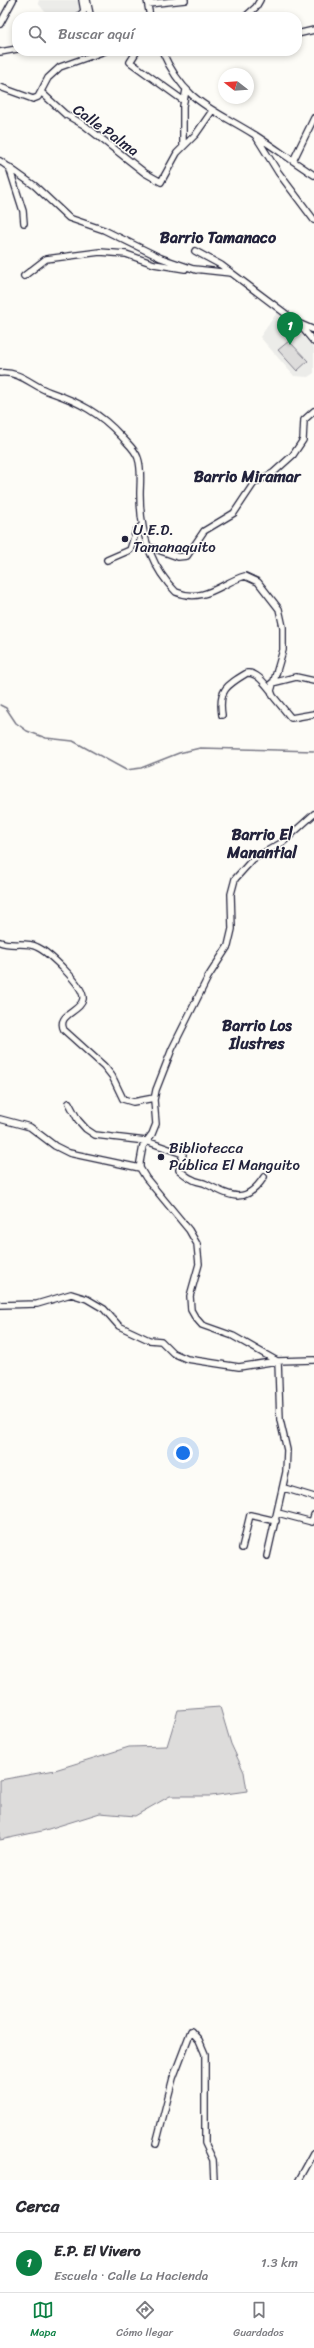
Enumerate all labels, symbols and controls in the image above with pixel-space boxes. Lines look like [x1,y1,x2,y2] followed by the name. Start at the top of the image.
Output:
[12,12,302,56] search box
[58,21,135,47] text: Buscar aquí
[26,23,48,45] icon: search
[218,68,254,104] north arrow
[67,97,145,163] street label: Calle Palma
[160,223,277,252] district label: Barrio Tamanaco
[277,312,303,345] pin: 1
[194,462,302,491] district label: Barrio Miramar
[133,517,216,560] place label: U.E.D. Tamanaquito
[120,534,130,544] marker: U.E.D. Tamanaquito
[226,820,298,867] district label: Barrio El Manantial
[222,1011,292,1058] district label: Barrio Los Ilustres
[169,1135,300,1178] place label: Bibliotecca Pública El Manguito
[156,1152,166,1162] marker: Bibliotecca Pública El Manguito
[173,1443,193,1463] your location
[16,2191,59,2221] text: Cerca
[54,2238,141,2264] text: E.P. El Vivero
[26,2251,32,2274] text: 1
[261,2251,298,2274] text: 1.3 km
[54,2264,208,2287] text: Escuela · Calle La Hacienda
[30,2299,56,2342] tab: Mapa
[116,2299,173,2342] tab: Cómo llegar
[233,2299,284,2342] tab: Guardados

